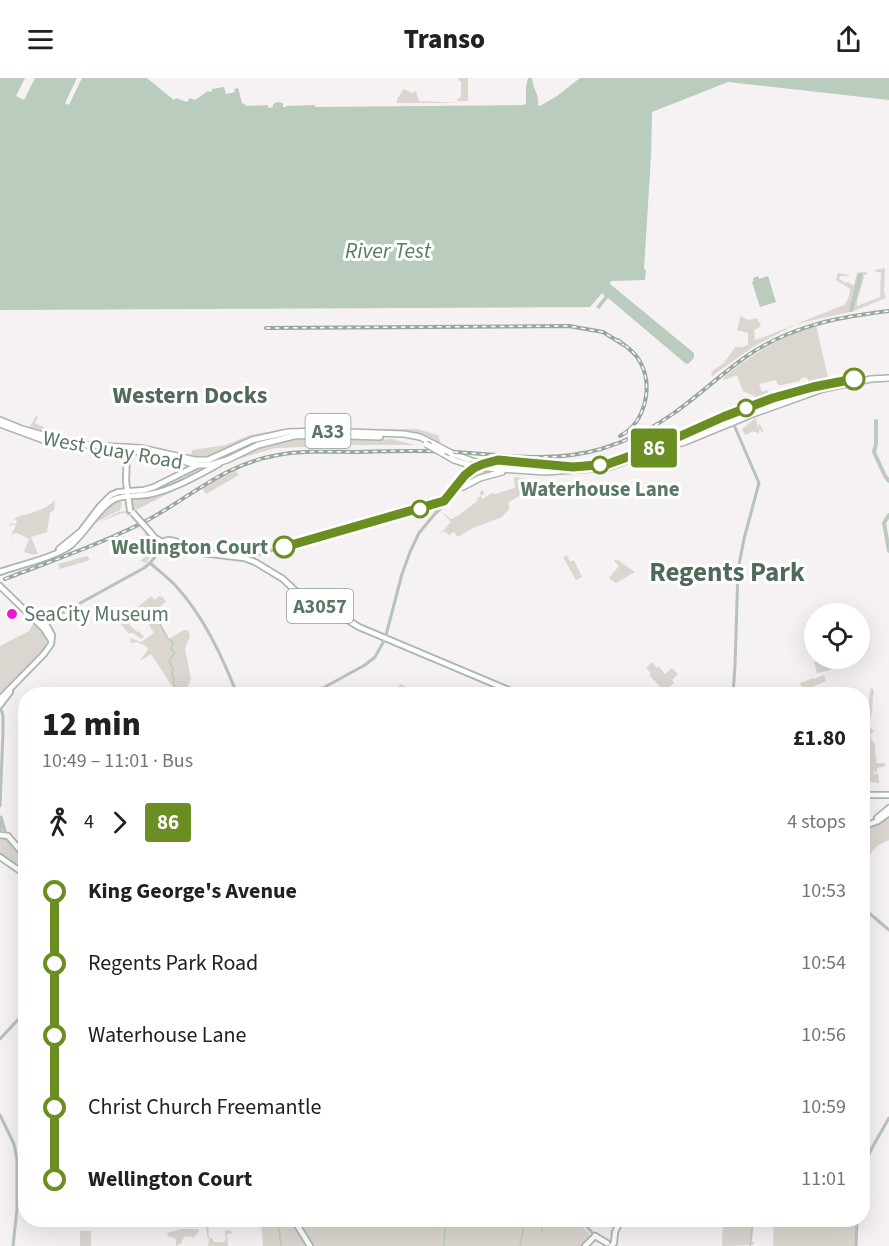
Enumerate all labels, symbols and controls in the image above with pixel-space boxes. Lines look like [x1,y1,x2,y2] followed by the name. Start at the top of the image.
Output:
[404,20,485,59] text: Transo
[24,23,57,56] icon: menu
[832,23,865,56] icon: share
[345,235,432,267] water label: River Test
[843,368,865,390] unlabelled marker
[113,378,267,413] district label: Western Docks
[737,399,755,417] unlabelled marker
[306,414,350,448] road number: A33
[41,423,185,477] street label: West Quay Road
[627,428,681,467] line badge: 86
[643,433,665,463] text: 86
[591,456,609,474] marker: Waterhouse Lane
[520,474,680,504] place label: Waterhouse Lane
[411,500,429,518] unlabelled marker
[111,532,268,562] place label: Wellington Court
[273,536,295,558] marker: Wellington Court
[649,553,805,592] district label: Regents Park
[287,589,353,623] road number: A3057
[24,599,169,629] place label: SeaCity Museum
[804,603,870,669] map controls
[804,603,870,669] button: locate
[5,607,19,621] marker: SeaCity Museum
[42,701,141,748] text: 12 min
[793,722,846,754] text: £1.80
[42,747,193,775] text: 10:49 – 11:01 · Bus
[42,806,75,839] icon: walk
[103,806,136,839] icon: forward
[157,807,179,837] text: 86
[84,808,94,836] text: 4
[787,808,846,836] text: 4 stops
[88,875,297,907] text: King George's Avenue
[801,877,846,905] text: 10:53
[88,947,258,979] text: Regents Park Road
[801,949,846,977] text: 10:54
[88,1019,247,1051] text: Waterhouse Lane
[801,1021,846,1049] text: 10:56
[88,1091,322,1123] text: Christ Church Freemantle
[801,1093,846,1121] text: 10:59
[88,1163,252,1195] text: Wellington Court
[801,1165,846,1193] text: 11:01

